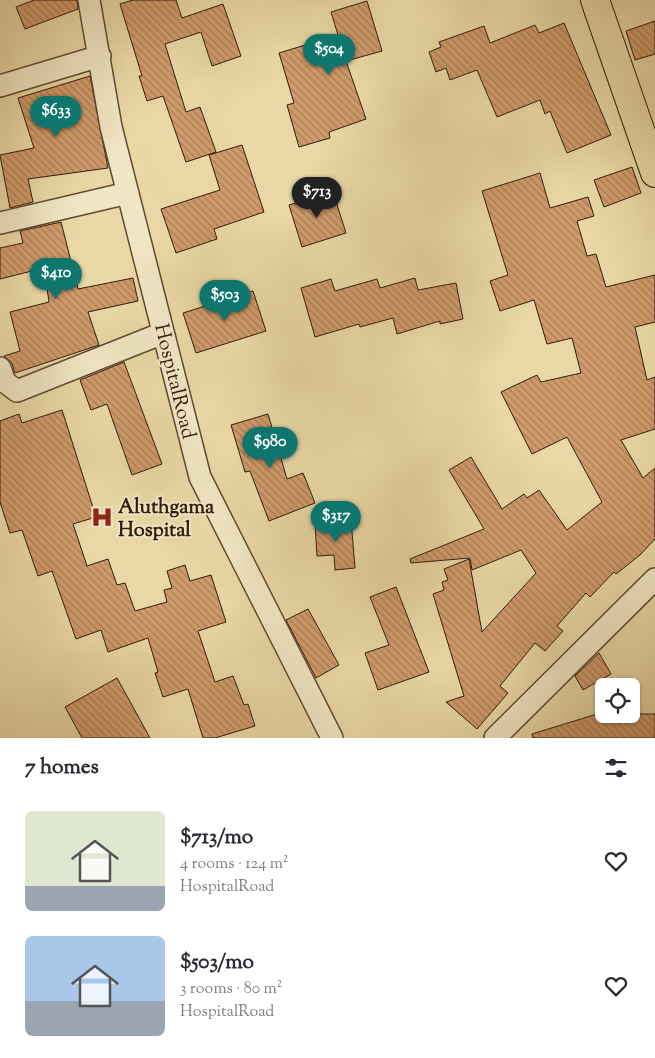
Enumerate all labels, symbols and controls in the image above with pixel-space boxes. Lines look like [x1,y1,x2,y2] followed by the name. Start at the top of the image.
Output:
[299,34,359,76] pin: $504
[314,38,344,61] text: $504
[26,96,86,138] pin: $633
[41,100,71,123] text: $633
[287,176,347,219] pin: $713
[303,181,331,204] text: $713
[26,258,86,300] pin: $410
[41,262,71,285] text: $410
[195,280,255,322] pin: $503
[211,284,239,307] text: $503
[145,321,202,442] street label: HospitalRoad
[240,426,300,469] pin: $980
[254,431,286,454] text: $980
[118,494,215,546] place label: Aluthgama Hospital
[306,500,366,543] pin: $317
[89,504,115,530] hospital icon: Aluthgama Hospital
[322,505,350,528] text: $317
[595,678,640,723] map controls
[595,678,640,723] button: locate
[25,753,99,783] text: 7 homes
[602,754,630,782] icon: filters
[180,823,253,853] text: $713/mo
[65,831,125,891] icon: home
[602,847,630,875] icon: heart
[180,853,288,876] text: 4 rooms · 124 m²
[180,876,274,899] text: HospitalRoad
[180,948,254,978] text: $503/mo
[65,956,125,1016] icon: home
[602,972,630,1000] icon: heart
[180,978,282,1001] text: 3 rooms · 80 m²
[180,1001,274,1024] text: HospitalRoad

